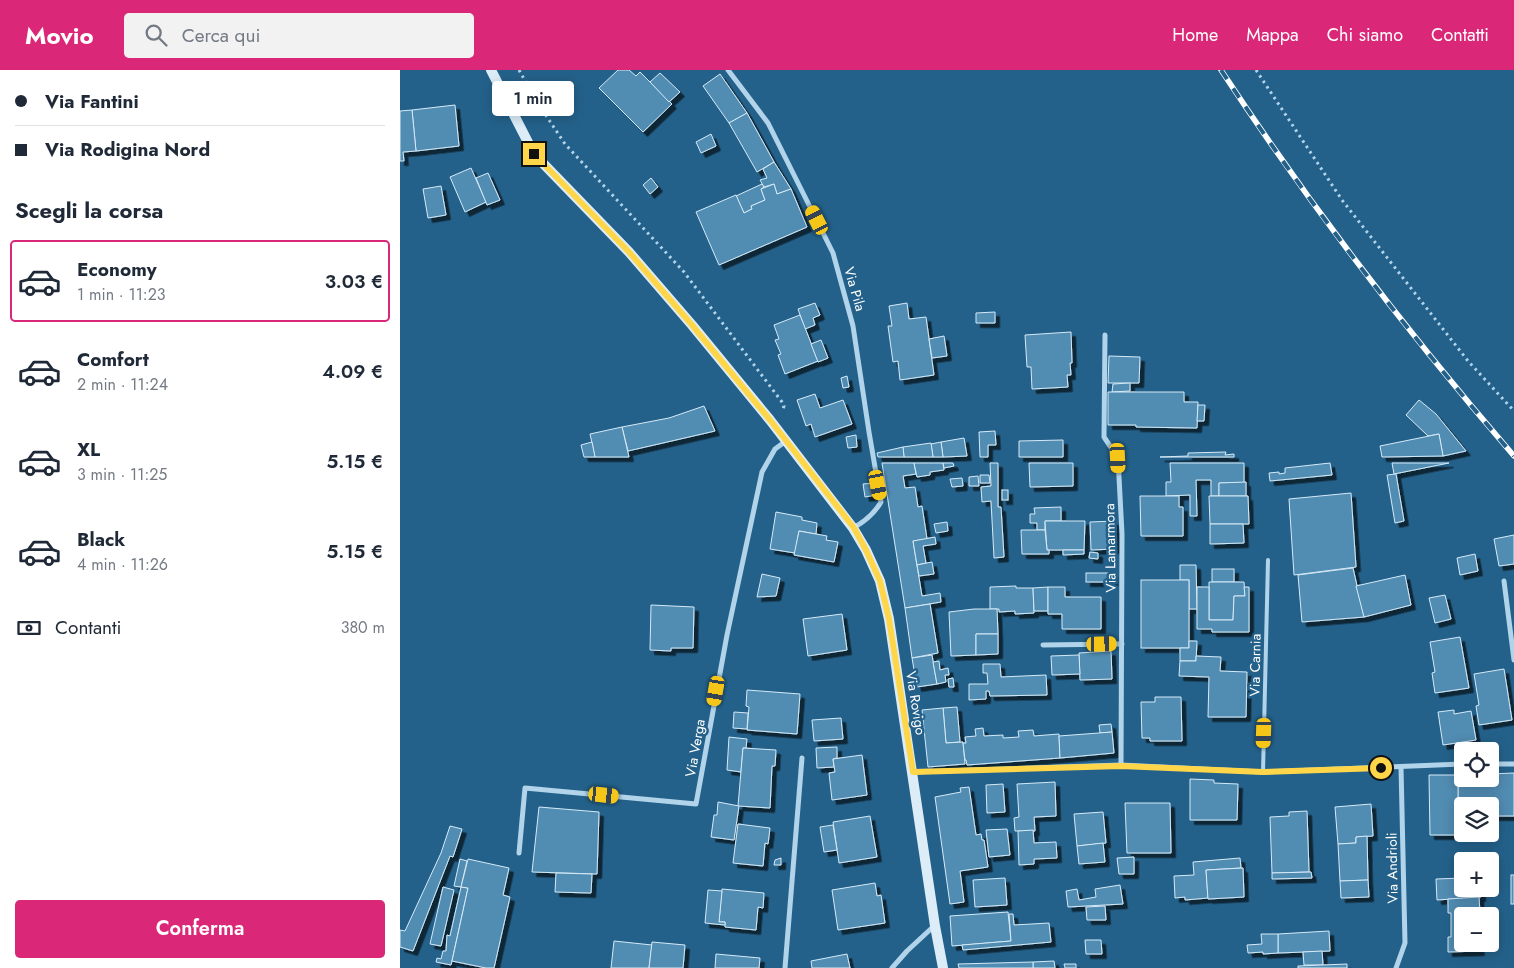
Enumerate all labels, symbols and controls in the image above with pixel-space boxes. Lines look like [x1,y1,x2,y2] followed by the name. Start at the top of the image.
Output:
[124,13,474,58] search box
[25,18,94,53] text: Movio
[142,21,170,49] icon: search
[182,22,260,49] text: Cerca qui
[1172,22,1218,48] text: Home
[1246,22,1299,48] text: Mappa
[1327,22,1403,48] text: Chi siamo
[1431,22,1489,48] text: Contatti
[493,82,575,116] callout: 1 min
[514,87,552,110] text: 1 min
[45,88,139,115] text: Via Fantini
[45,136,210,163] text: Via Rodigina Nord
[523,143,545,165] route end
[15,194,163,226] text: Scegli la corsa
[803,203,830,237] car
[77,256,157,283] text: Economy
[17,259,62,304] icon: car
[839,265,871,313] street label: Via Pila
[325,268,383,295] text: 3.03 €
[77,283,165,306] text: 1 min · 11:23
[77,346,149,373] text: Comfort
[17,349,62,394] icon: car
[322,358,383,385] text: 4.09 €
[77,373,168,396] text: 2 min · 11:24
[77,436,100,463] text: XL
[17,439,62,484] icon: car
[1109,443,1126,473] car
[326,448,383,475] text: 5.15 €
[77,463,167,486] text: 3 min · 11:25
[867,469,888,501] car
[1099,503,1121,593] street label: Via Lamarmora
[77,526,125,553] text: Black
[17,529,62,574] icon: car
[326,538,383,565] text: 5.15 €
[77,553,168,576] text: 4 min · 11:26
[15,614,43,642] icon: cash
[55,614,122,641] text: Contanti
[341,616,385,639] text: 380 m
[1244,633,1266,697] street label: Via Carnia
[1086,636,1117,652] car
[901,670,931,737] street label: Via Rovigo
[706,675,725,707] car
[680,717,710,779] street label: Via Verga
[1255,718,1272,748] car
[1454,742,1499,952] map controls
[1454,742,1499,787] button: locate
[1370,757,1392,779] route start
[588,786,619,804] car
[1454,797,1499,842] button: layers
[1381,832,1403,904] street label: Via Andrioli
[1454,852,1499,897] button: +
[15,900,385,958] button: Conferma
[1454,907,1499,952] button: −

